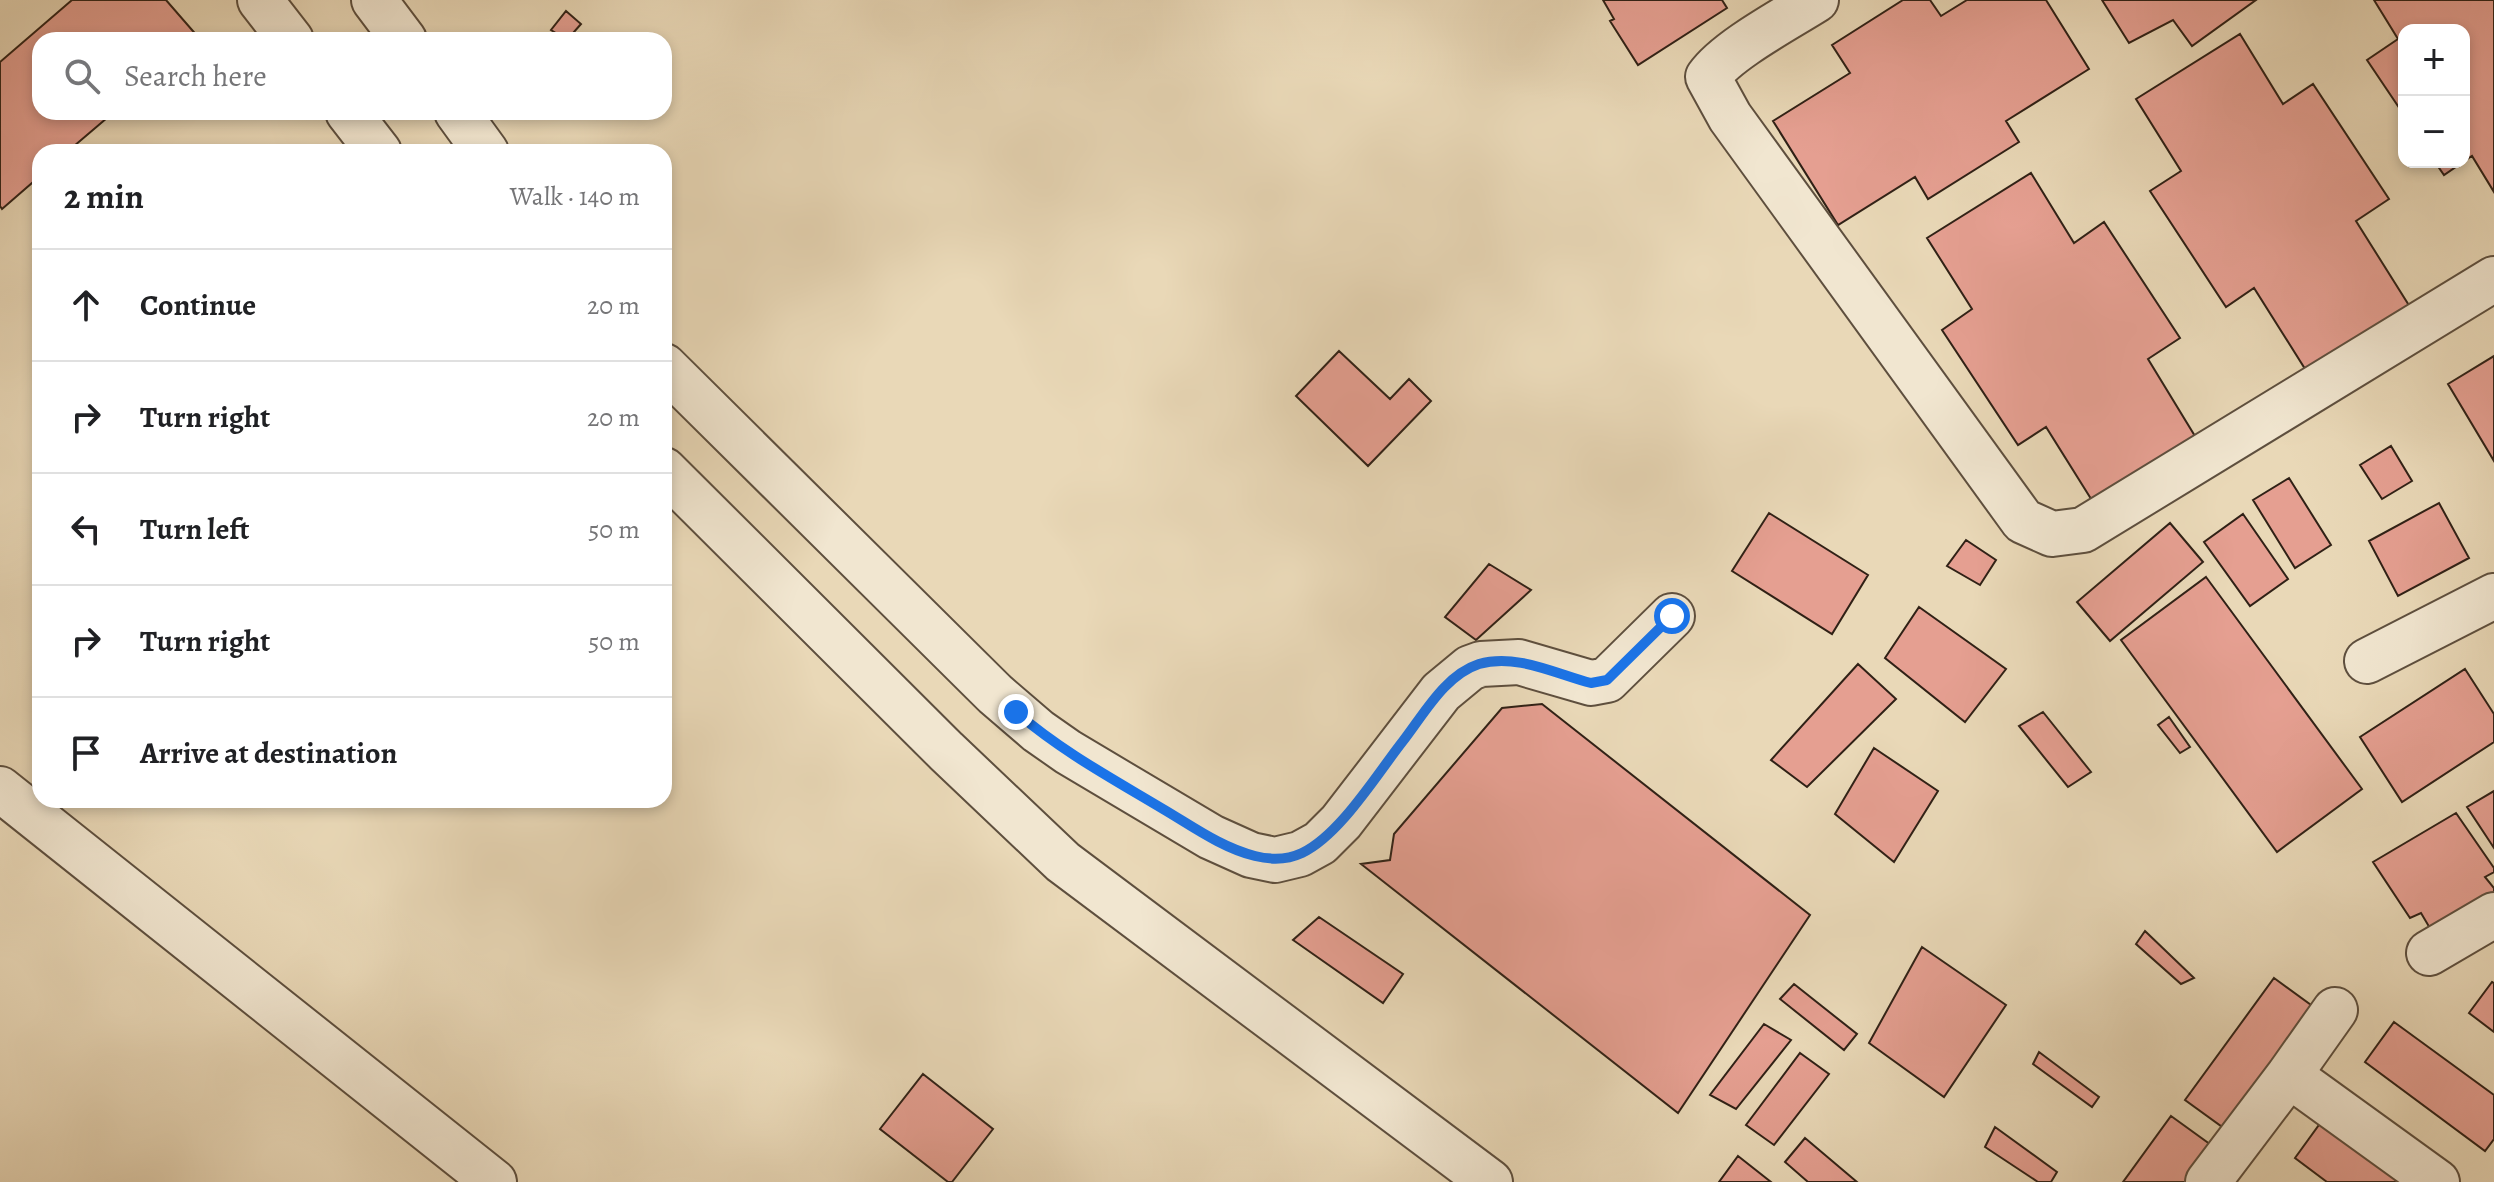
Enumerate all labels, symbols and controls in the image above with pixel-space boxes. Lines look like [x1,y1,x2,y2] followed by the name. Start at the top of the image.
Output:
[2398,24,2470,168] map controls
[2398,24,2470,96] button: +
[32,32,672,120] search box
[60,54,104,98] icon: search
[124,56,267,96] text: Search here
[2398,96,2470,168] button: −
[64,173,144,220] text: 2 min
[510,179,640,214] text: Walk · 140 m
[64,283,108,327] icon: ahead
[140,285,256,325] text: Continue
[587,288,640,323] text: 20 m
[64,395,108,439] icon: right
[140,397,270,437] text: Turn right
[587,400,640,435] text: 20 m
[64,507,108,551] icon: left
[140,509,249,549] text: Turn left
[588,512,640,547] text: 50 m
[1654,598,1690,634] route start
[64,619,108,663] icon: right
[140,621,270,661] text: Turn right
[588,624,640,659] text: 50 m
[998,694,1034,730] route end
[64,731,108,775] icon: arrive
[140,733,397,773] text: Arrive at destination

